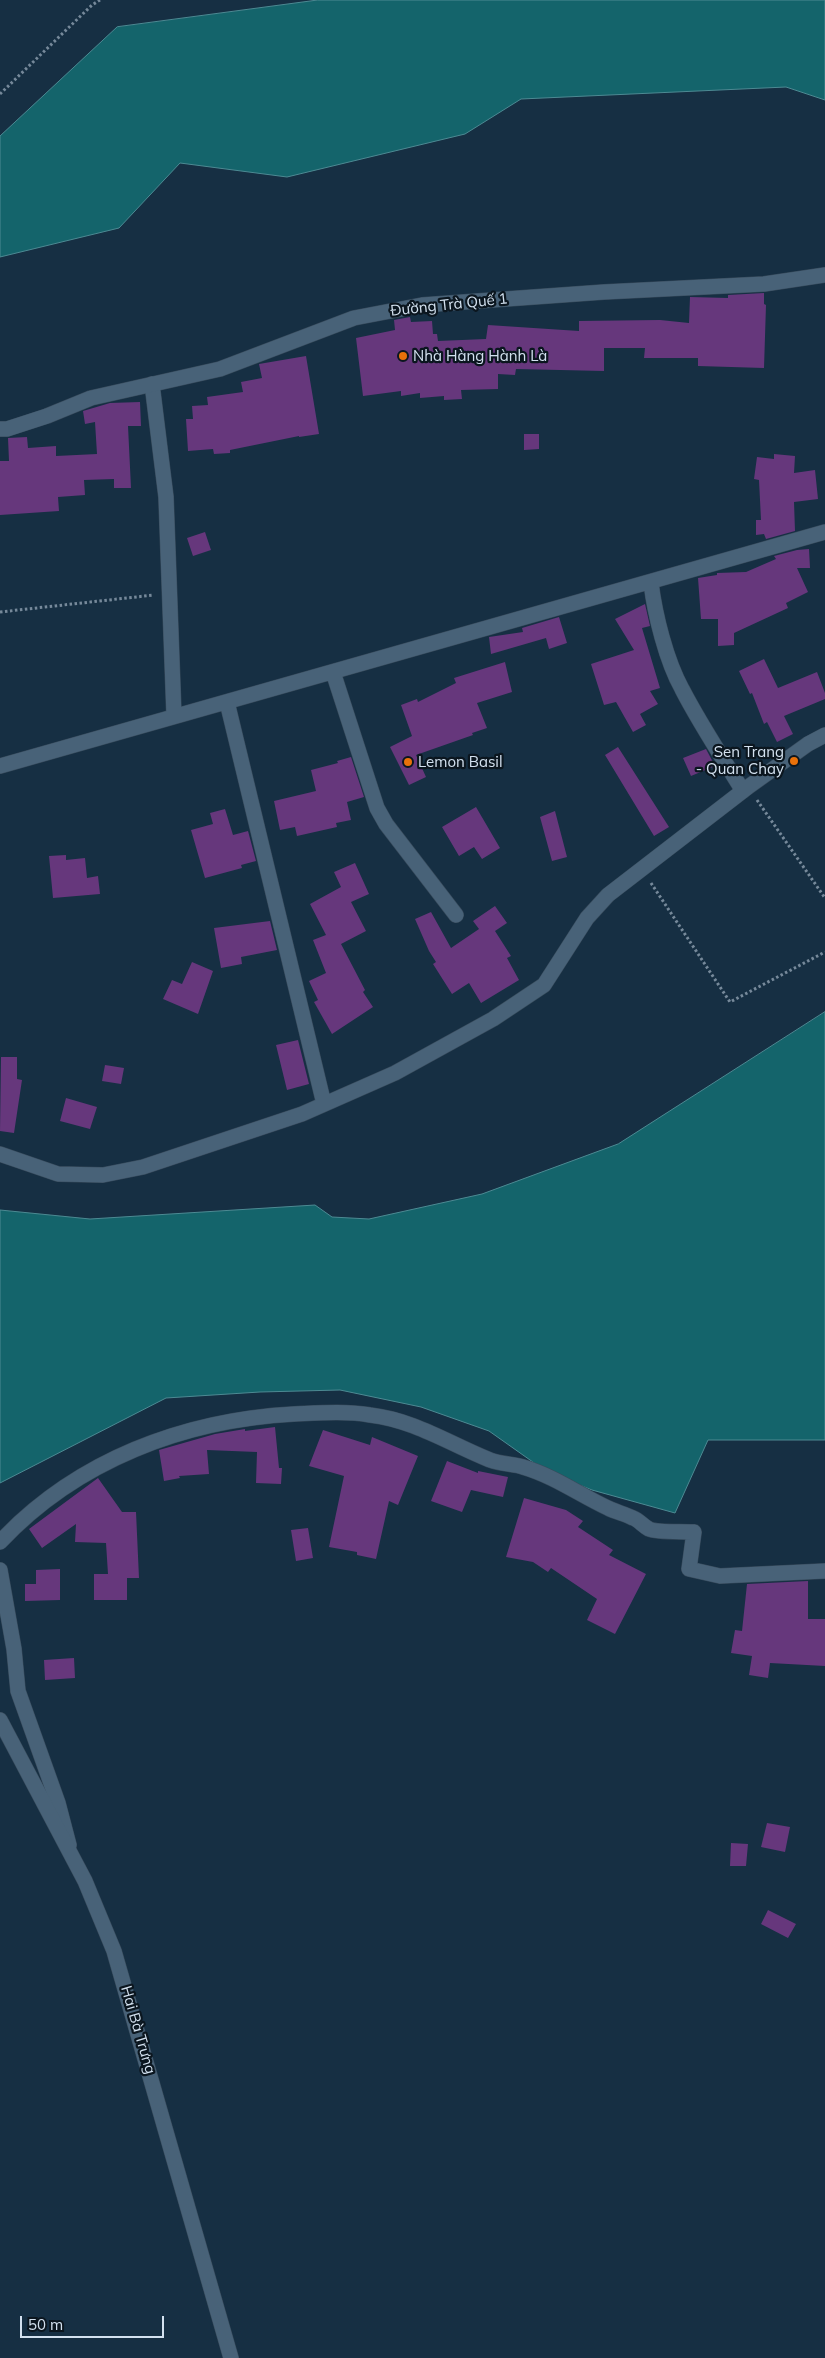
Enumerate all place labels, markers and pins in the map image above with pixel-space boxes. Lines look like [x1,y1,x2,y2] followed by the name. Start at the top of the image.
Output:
[413,347,547,365] place label: Nhà Hàng Hành Là
[397,350,409,362] marker: Nhà Hàng Hành Là
[696,743,784,778] place label: Sen Trang - Quan Chay
[418,753,502,771] place label: Lemon Basil
[788,755,800,767] marker: Sen Trang - Quan Chay
[402,756,414,768] marker: Lemon Basil

